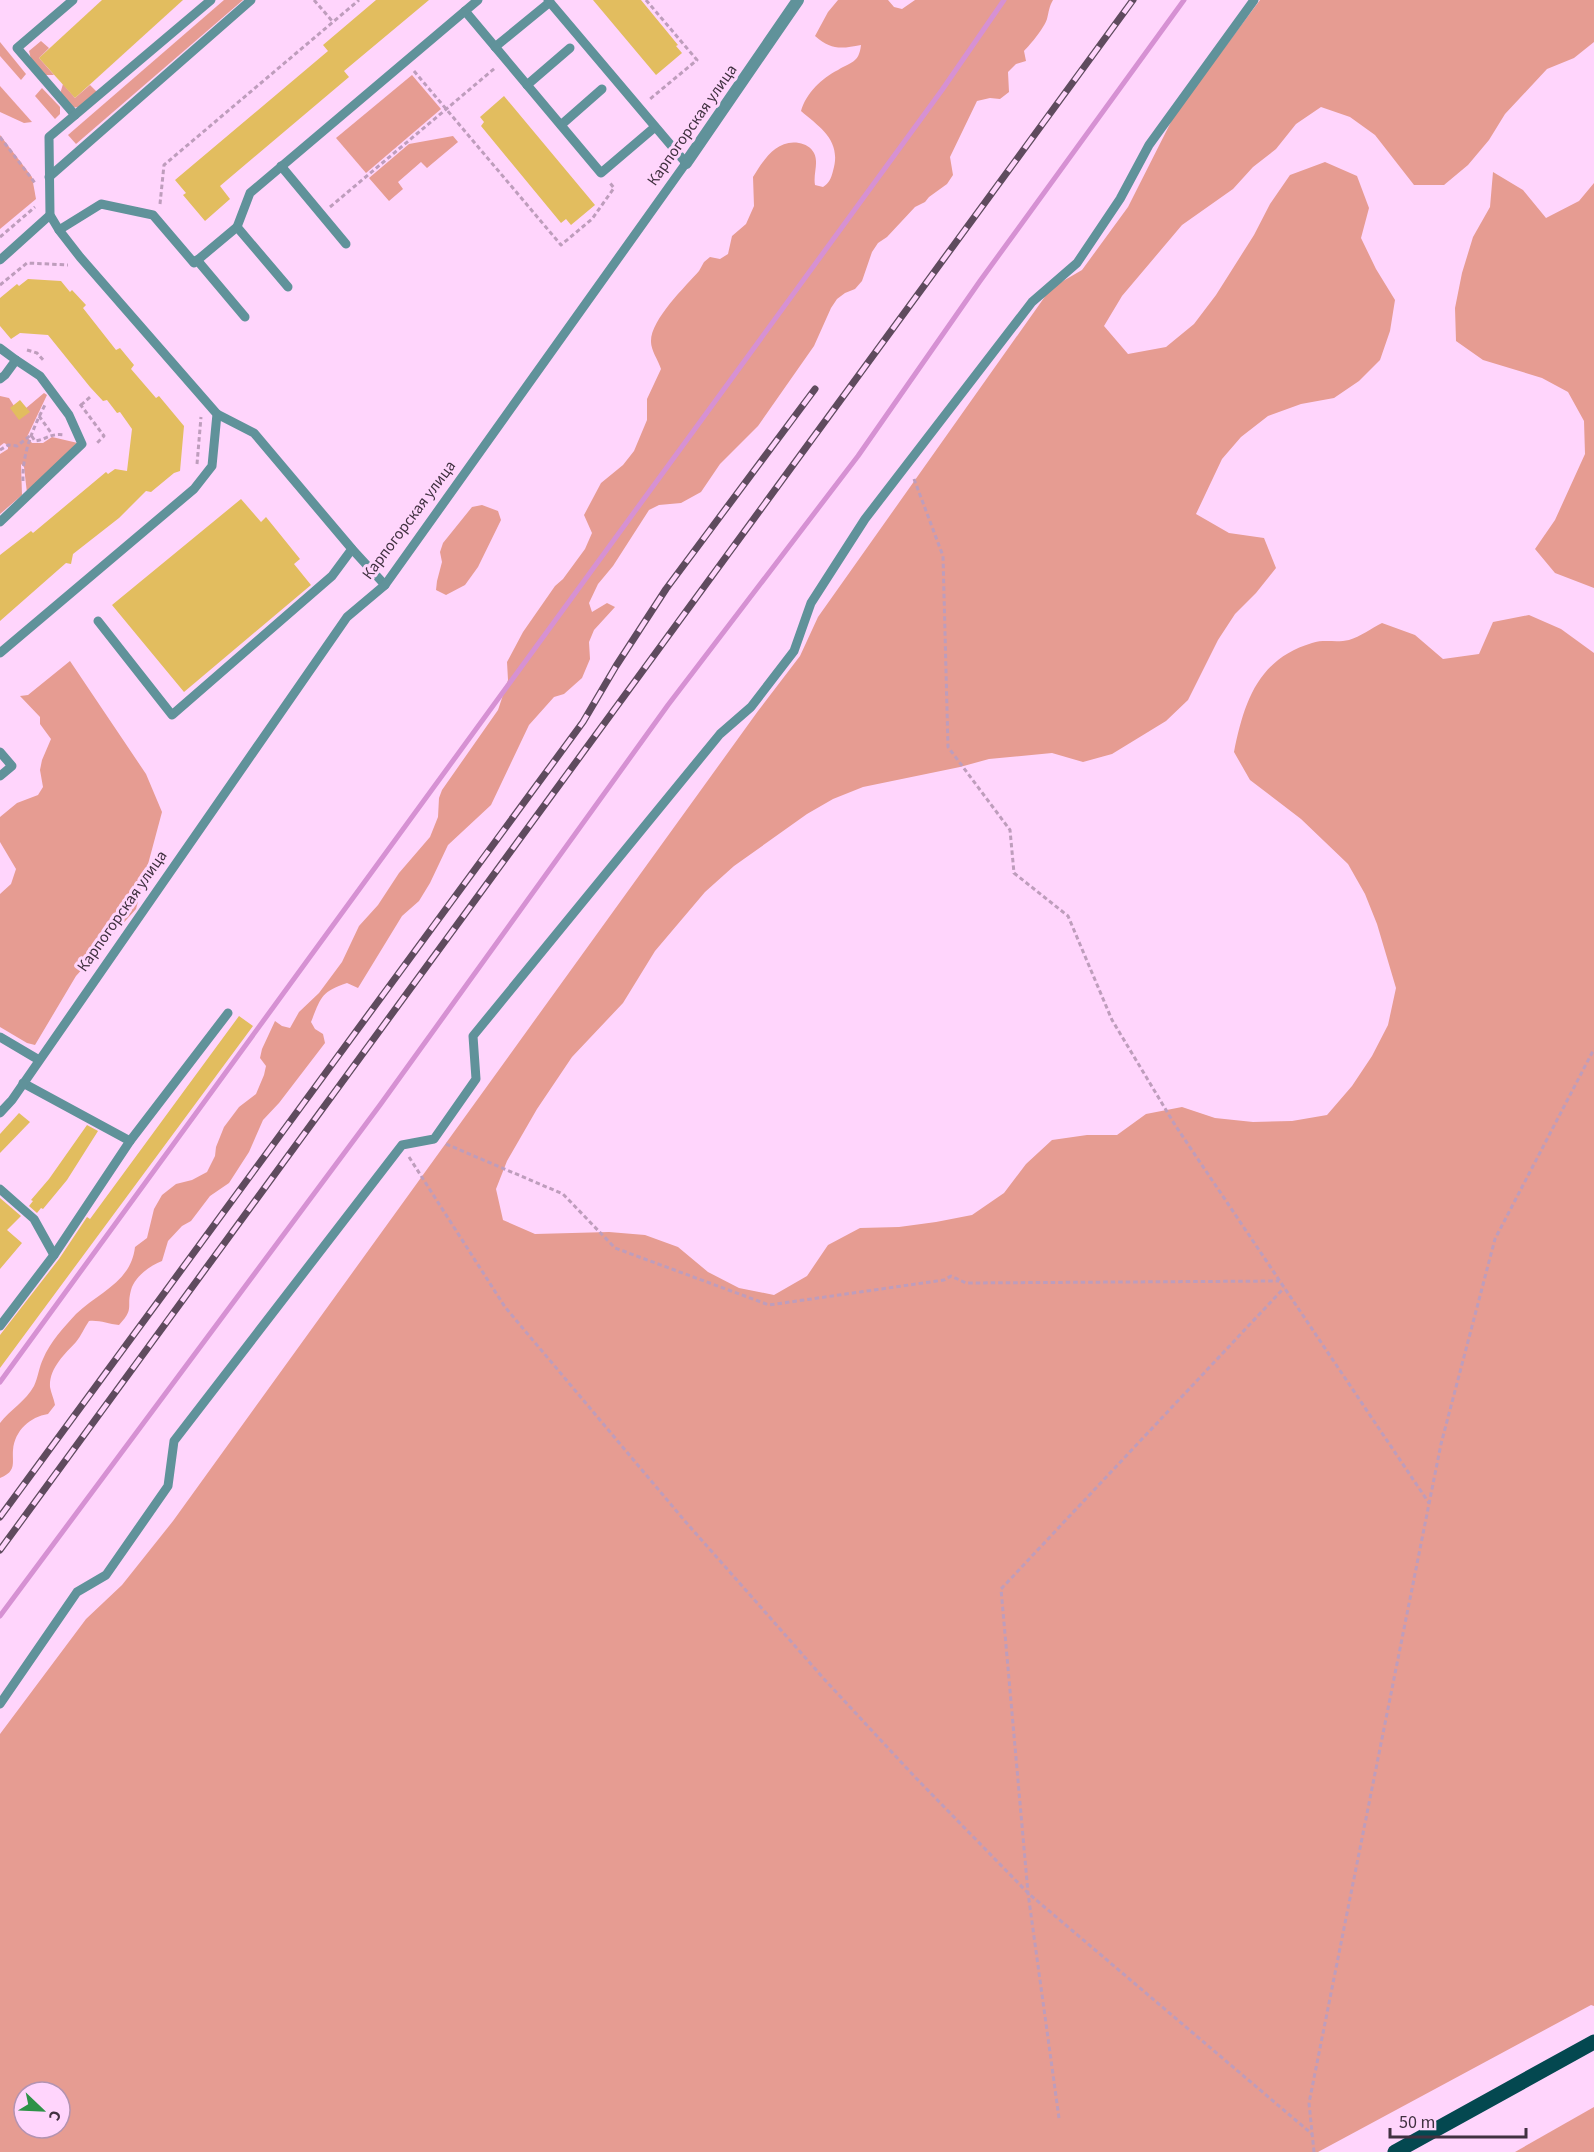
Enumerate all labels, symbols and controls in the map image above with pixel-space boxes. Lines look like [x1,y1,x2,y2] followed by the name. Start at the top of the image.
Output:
[642,60,742,190] street label: Карпогорская улица
[357,456,461,584] street label: Карпогорская улица
[72,846,172,976] street label: Карпогорская улица
[12,2080,72,2140] north arrow
[1390,2101,1526,2139] scale bar
[43,2107,67,2124] text: С
[1399,2110,1435,2135] text: 50 m

